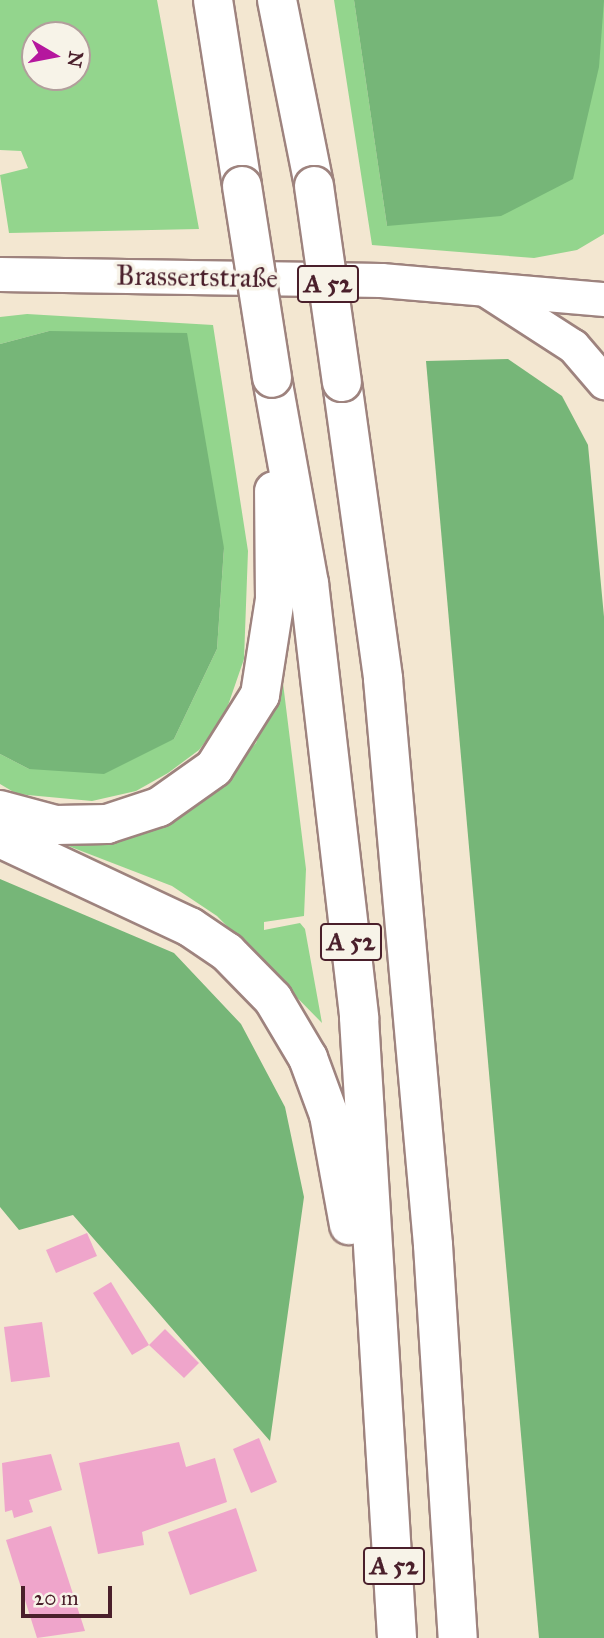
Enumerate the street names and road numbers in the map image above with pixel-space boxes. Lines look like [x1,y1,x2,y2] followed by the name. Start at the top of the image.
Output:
[116,259,278,295] street label: Brassertstraße
[296,262,360,306] road number: A 52
[320,920,382,965] road number: A 52
[362,1544,426,1588] road number: A 52

